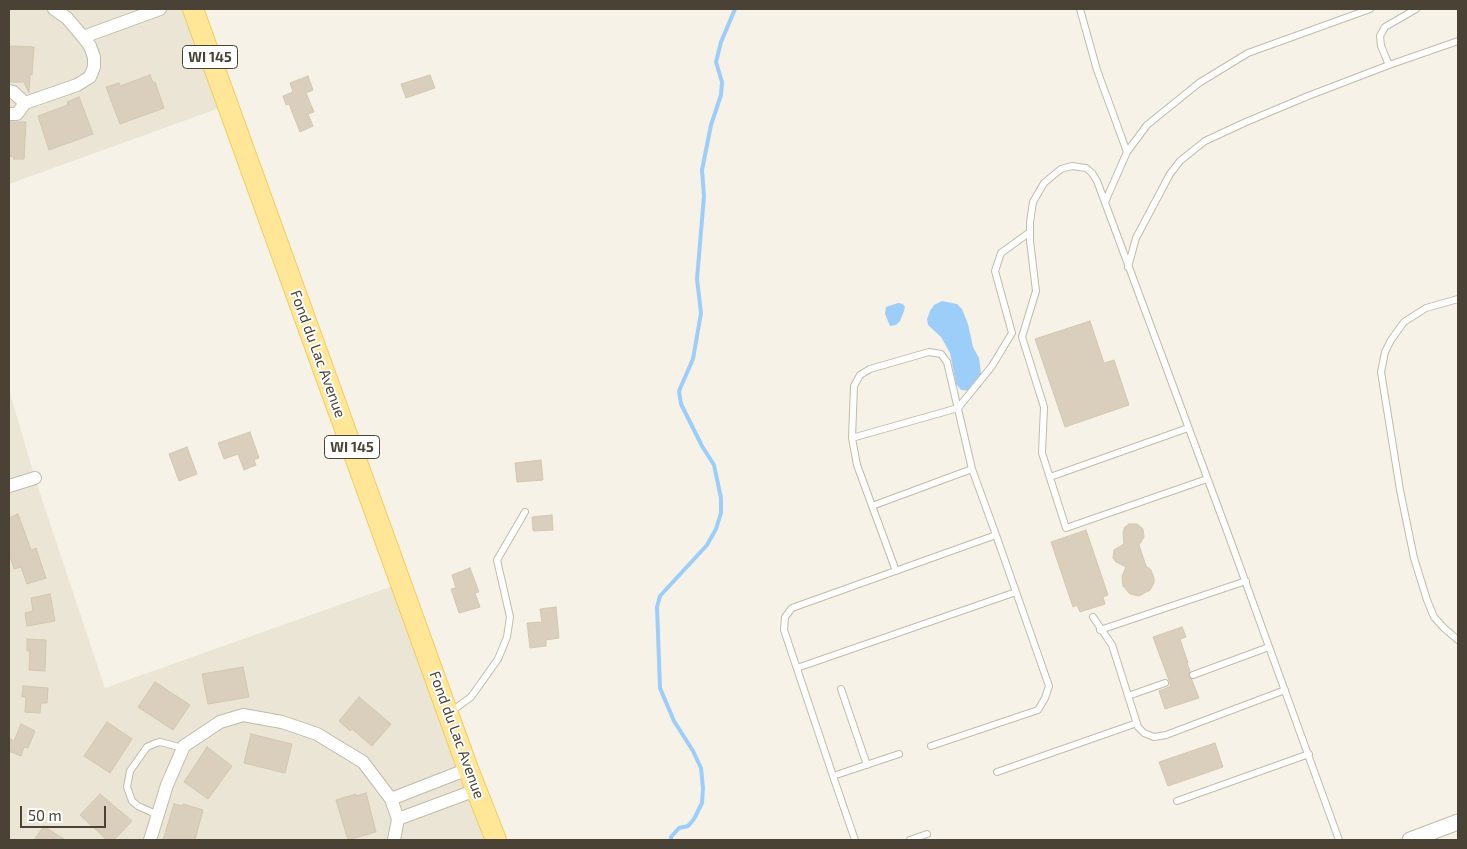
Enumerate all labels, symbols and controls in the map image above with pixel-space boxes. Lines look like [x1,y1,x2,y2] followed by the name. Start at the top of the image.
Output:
[182,46,238,68] road number: WI 145
[287,288,349,420] street label: Fond du Lac Avenue
[324,436,380,458] road number: WI 145
[426,669,488,801] street label: Fond du Lac Avenue
[22,796,109,828] scale bar
[28,806,62,824] text: 50 m

